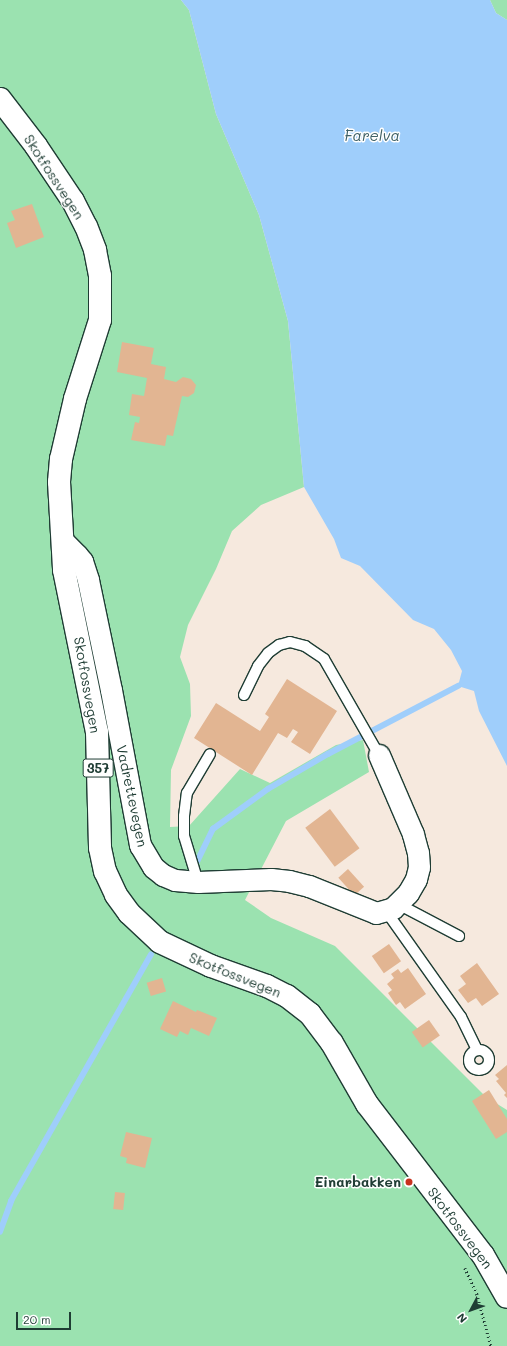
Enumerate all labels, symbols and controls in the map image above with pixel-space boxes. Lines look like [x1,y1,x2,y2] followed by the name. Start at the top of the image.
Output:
[344,127,400,145] water label: Farelva
[20,131,88,223] street label: Skotfossvegen
[70,635,104,735] street label: Skotfossvegen
[113,743,151,849] street label: Vadrettevegen
[82,757,114,779] road number: 357
[187,949,283,1001] street label: Skotfossvegen
[314,1174,401,1190] place label: Einarbakken
[404,1177,414,1187] marker: Einarbakken
[424,1184,496,1272] street label: Skotfossvegen
[451,1290,491,1330] north arrow
[18,1304,73,1330] scale bar
[453,1310,470,1326] text: N
[23,1311,51,1327] text: 20 m

